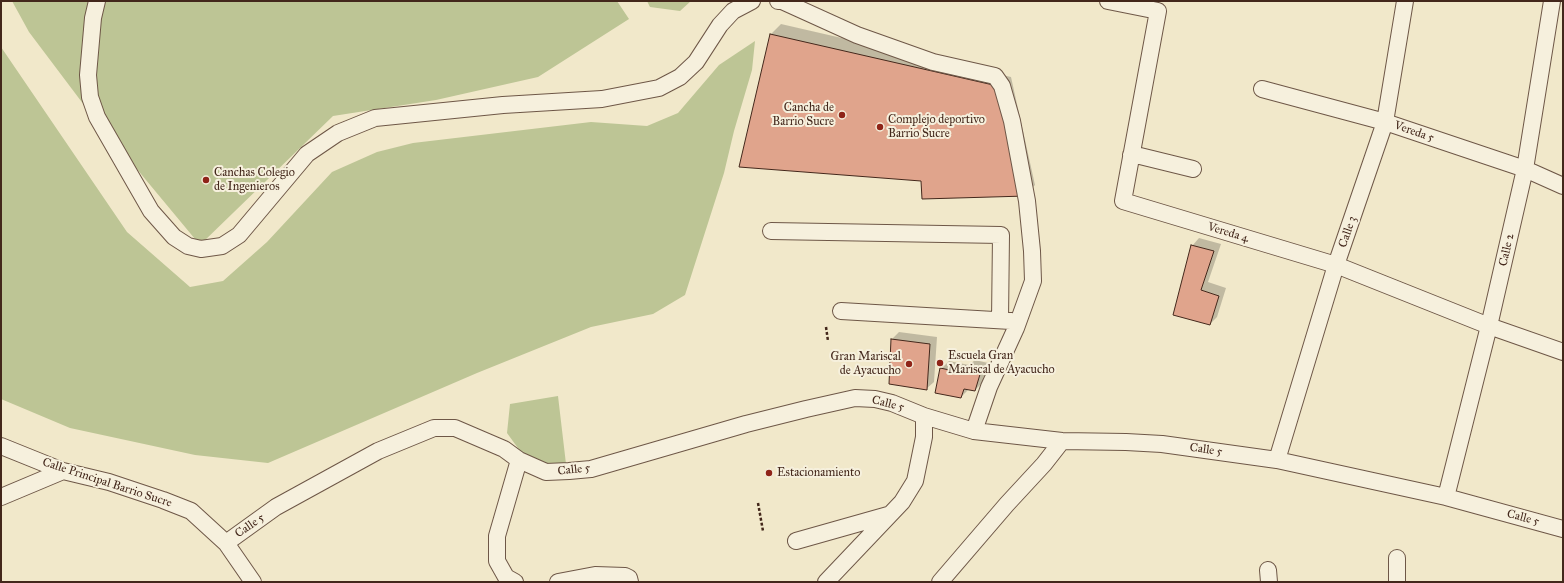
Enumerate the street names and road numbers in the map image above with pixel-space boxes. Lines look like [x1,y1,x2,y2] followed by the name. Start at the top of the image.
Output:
[1392,118,1436,146] street label: Vereda 5
[1336,214,1360,250] street label: Calle 3
[1206,220,1250,246] street label: Vereda 4
[1496,232,1518,268] street label: Calle 2
[870,393,906,415] street label: Calle 5
[1189,441,1223,459] street label: Calle 5
[40,455,174,511] street label: Calle Principal Barrio Sucre
[557,461,591,479] street label: Calle 5
[1505,507,1541,529] street label: Calle 5
[232,511,268,541] street label: Calle 5

